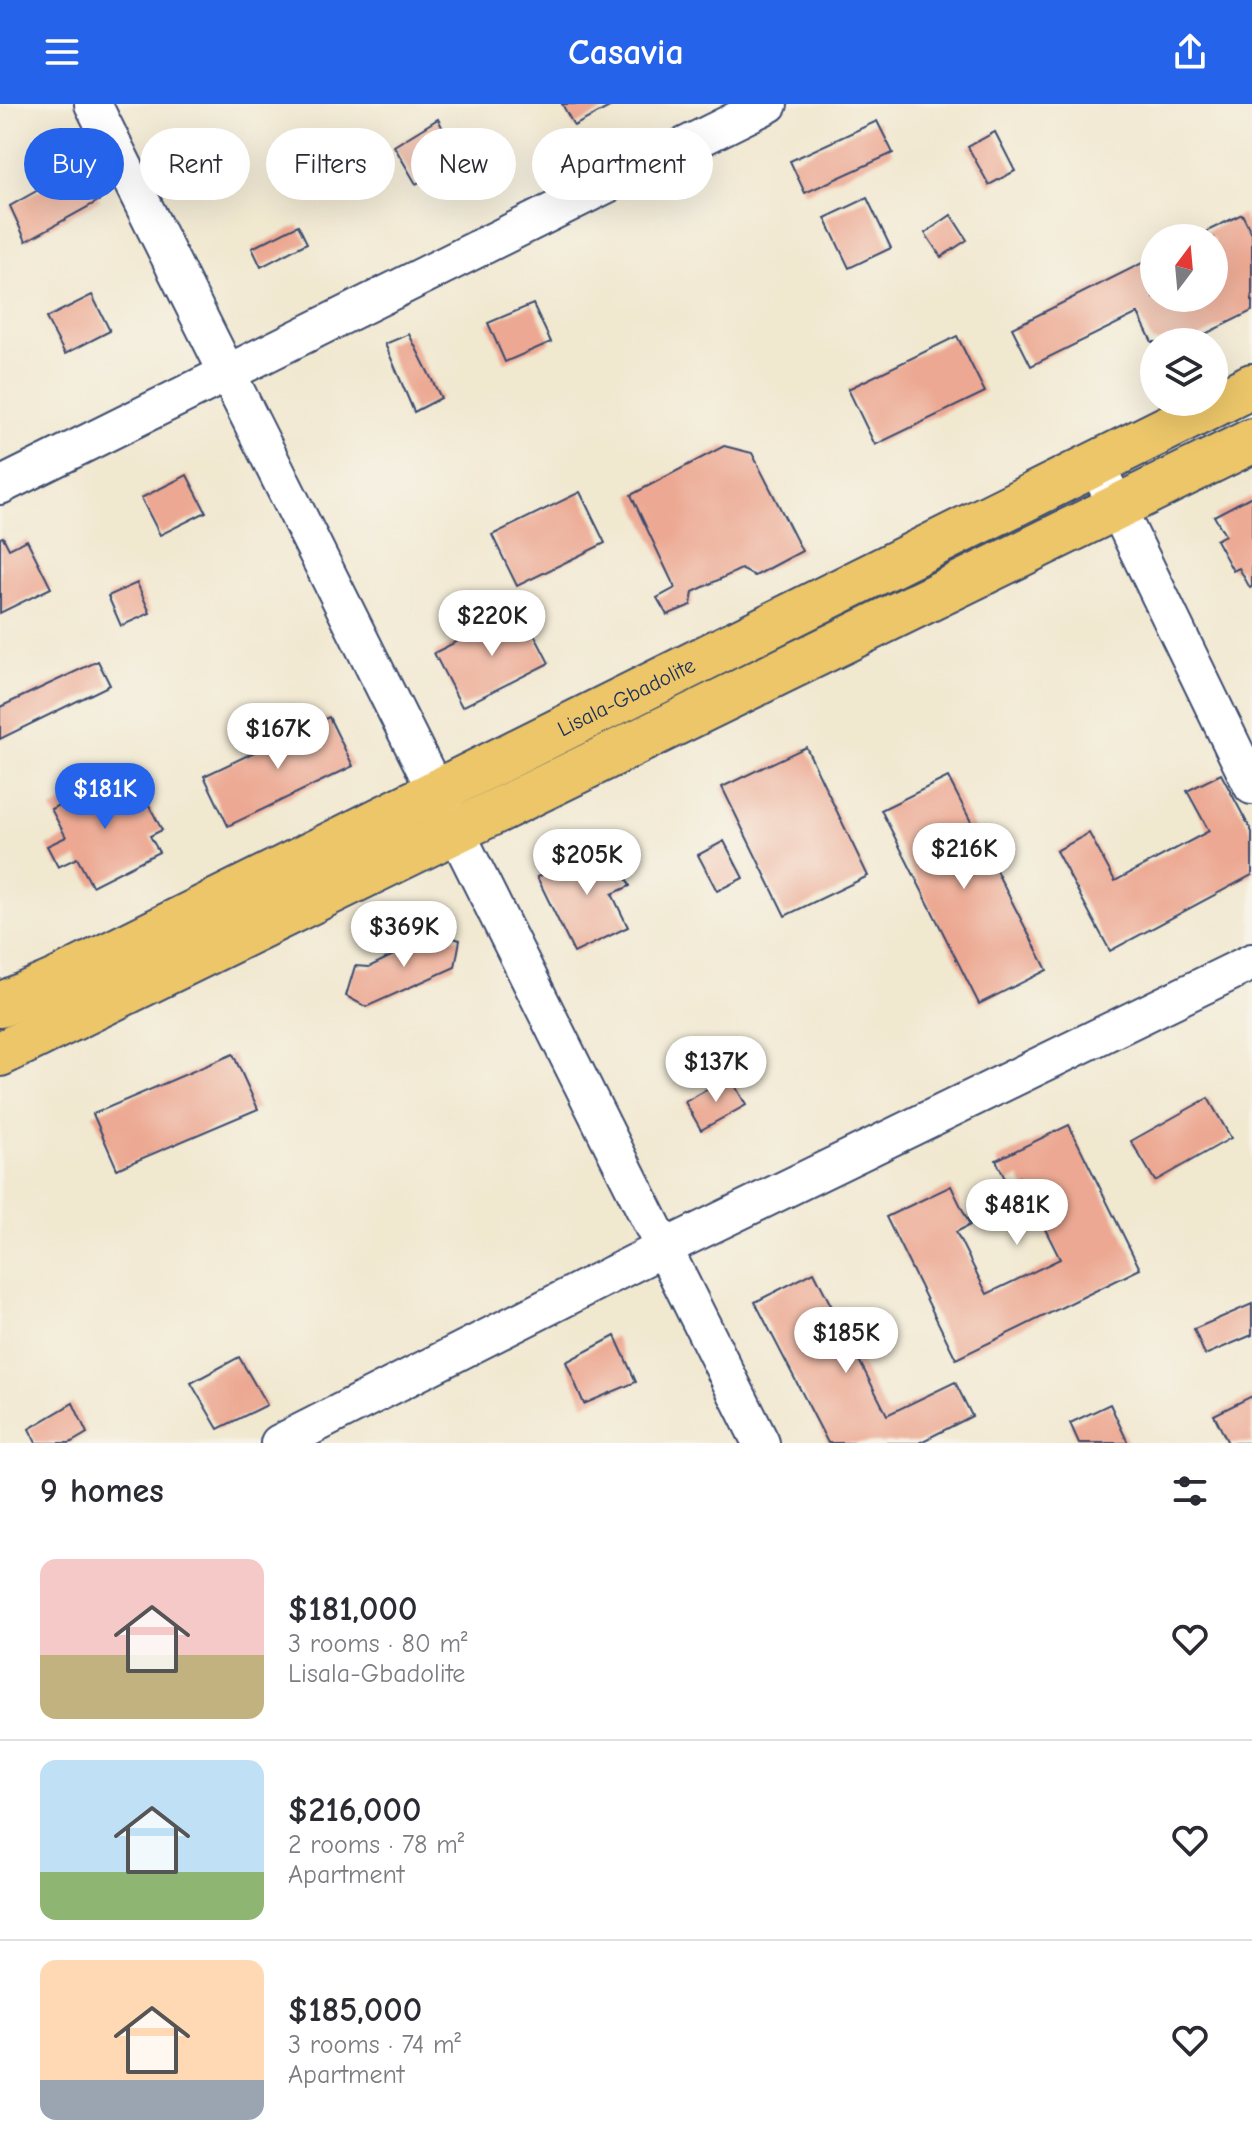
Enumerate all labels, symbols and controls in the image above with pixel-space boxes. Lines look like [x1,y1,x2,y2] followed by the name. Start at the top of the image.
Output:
[40,30,84,74] icon: menu
[1168,30,1212,74] icon: share
[568,32,684,73] text: Casavia
[24,128,124,200] chip: Buy
[140,128,250,200] chip: Rent
[266,128,395,200] chip: Filters
[411,128,516,200] chip: New
[532,128,713,200] chip: Apartment
[1140,224,1228,312] north arrow
[1140,224,1228,416] map controls
[1140,328,1228,416] button: layers
[436,590,548,658] pin: $220K
[456,601,528,631] text: $220K
[553,652,699,742] street label: Lisala-Gbadolite
[222,703,334,771] pin: $167K
[245,714,311,744] text: $167K
[49,763,161,831] pin: $181K
[73,774,137,804] text: $181K
[908,823,1020,891] pin: $216K
[531,829,643,897] pin: $205K
[930,834,998,864] text: $216K
[551,840,623,870] text: $205K
[348,901,460,969] pin: $369K
[369,912,439,942] text: $369K
[660,1036,772,1104] pin: $137K
[683,1047,749,1077] text: $137K
[961,1179,1073,1247] pin: $481K
[984,1190,1050,1220] text: $481K
[790,1307,902,1375] pin: $185K
[812,1318,880,1348] text: $185K
[1168,1469,1212,1513] icon: filters
[40,1471,164,1511] text: 9 homes
[288,1589,417,1629] text: $181,000
[104,1591,200,1687] icon: home
[1168,1617,1212,1661] icon: heart
[288,1629,467,1659] text: 3 rooms · 80 m²
[288,1659,465,1689] text: Lisala-Gbadolite
[288,1790,421,1830] text: $216,000
[104,1792,200,1888] icon: home
[1168,1818,1212,1862] icon: heart
[288,1830,464,1860] text: 2 rooms · 78 m²
[288,1860,404,1890] text: Apartment
[288,1990,422,2030] text: $185,000
[104,1992,200,2088] icon: home
[1168,2018,1212,2062] icon: heart
[288,2030,461,2060] text: 3 rooms · 74 m²
[288,2060,404,2090] text: Apartment

